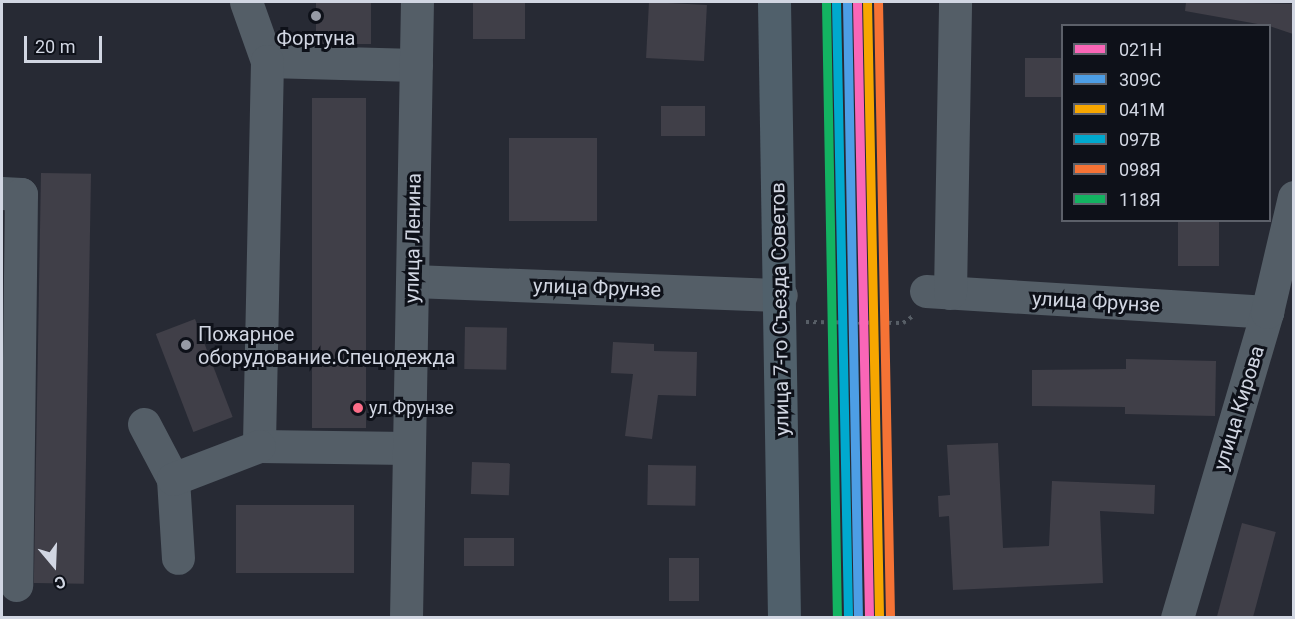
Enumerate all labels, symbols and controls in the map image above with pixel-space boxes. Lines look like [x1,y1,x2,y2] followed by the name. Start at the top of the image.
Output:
[309,9,323,23] marker: Фортуна
[27,24,105,62] scale bar
[1061,24,1271,222] legend
[277,26,355,50] place label: Фортуна
[35,36,75,57] text: 20 m
[1119,39,1162,60] text: 021Н
[1119,69,1161,90] text: 309С
[1119,99,1165,120] text: 041М
[1119,129,1161,150] text: 097В
[1119,159,1161,180] text: 098Я
[400,173,426,303] street label: улица Ленина
[766,182,794,436] street label: улица 7-го Съезда Советов
[1119,189,1161,210] text: 118Я
[533,274,661,302] street label: улица Фрунзе
[1031,287,1161,317] street label: улица Фрунзе
[198,322,455,369] place label: Пожарное оборудование.Спецодежда
[179,338,193,352] marker: Пожарное оборудование.Спецодежда
[1209,343,1269,473] street label: улица Кирова
[369,397,454,419] place label: ул.Фрунзе
[352,402,364,414] marker: ул.Фрунзе
[24,535,84,595] north arrow
[52,572,68,593] text: С

